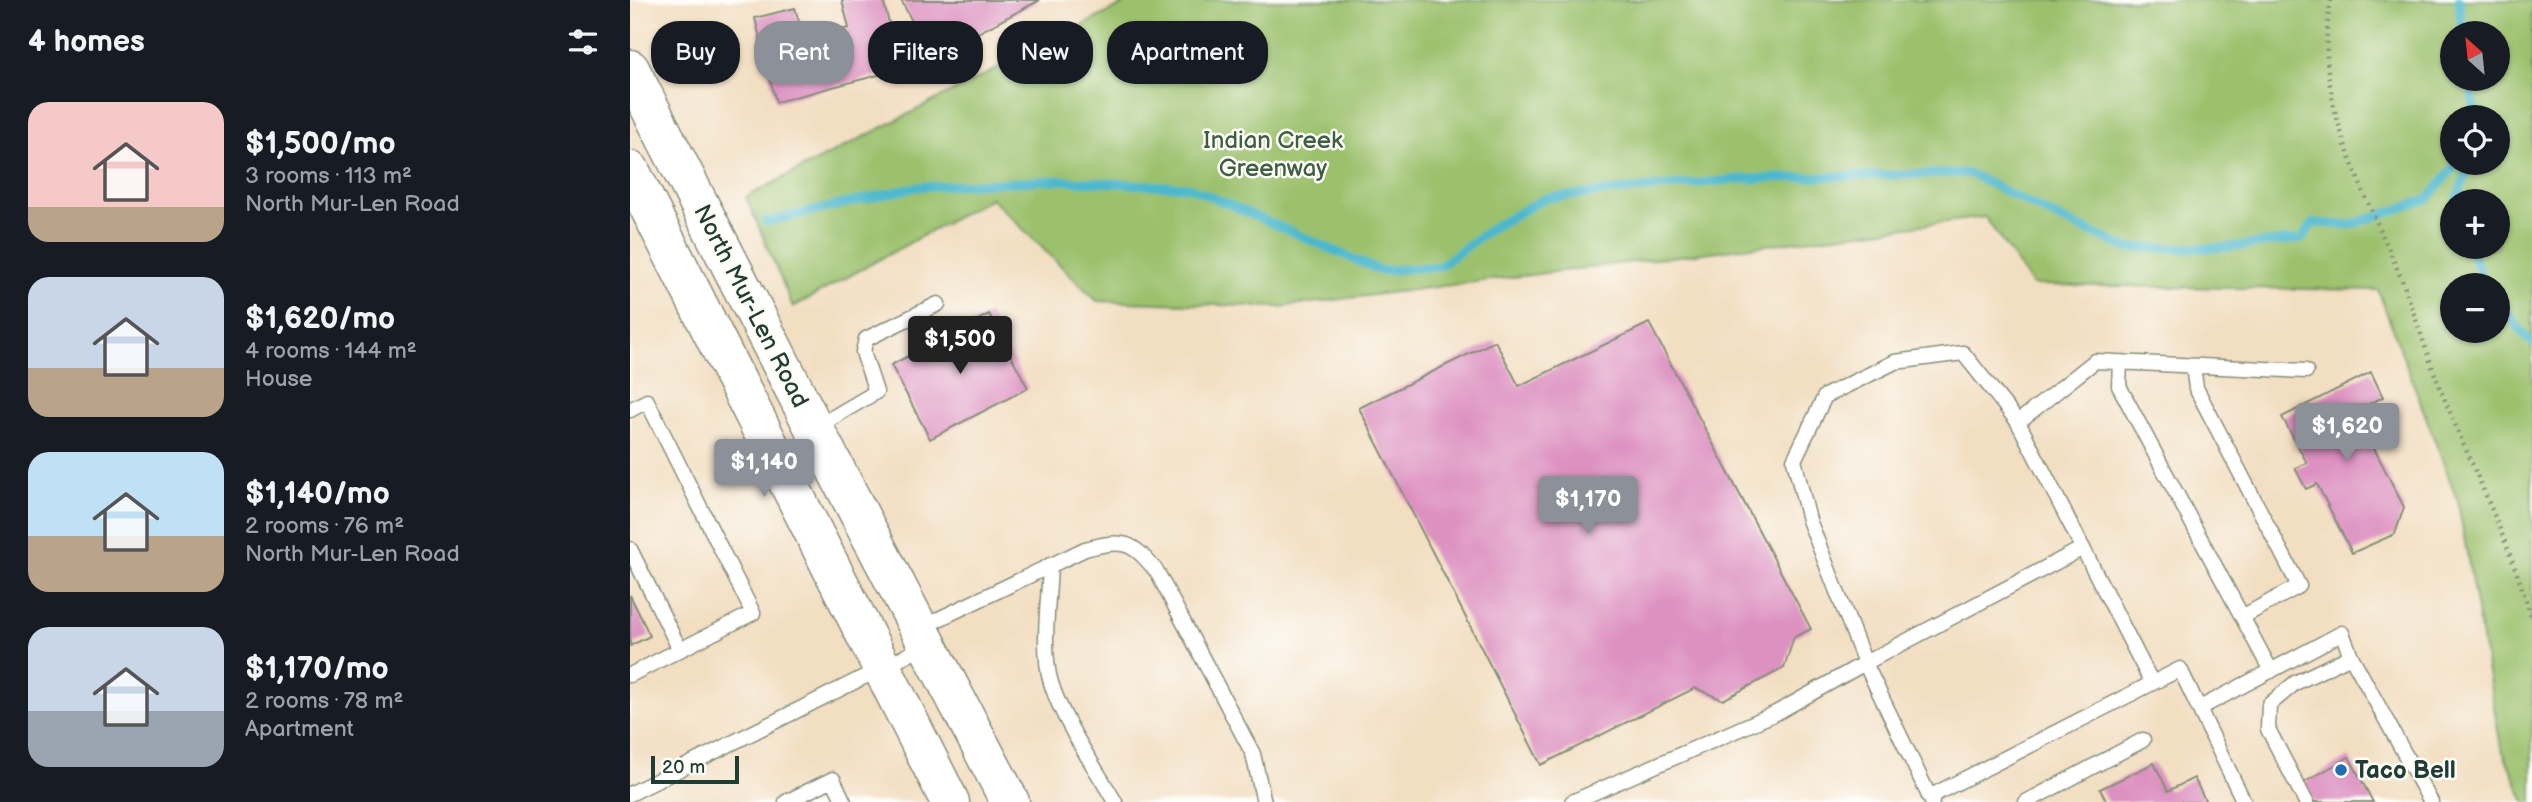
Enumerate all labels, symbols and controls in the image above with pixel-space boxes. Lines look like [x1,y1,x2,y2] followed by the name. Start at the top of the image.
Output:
[651,21,740,84] chip: Buy
[754,21,854,84] chip: Rent
[868,21,983,84] chip: Filters
[997,21,1093,84] chip: New
[1107,21,1268,84] chip: Apartment
[2440,21,2510,91] north arrow
[2440,21,2510,343] map controls
[564,23,602,61] icon: filters
[28,24,145,60] text: 4 homes
[2440,105,2510,175] button: locate
[245,126,395,162] text: $1,500/mo
[1203,126,1343,183] park label: Indian Creek Greenway
[84,130,168,214] icon: home
[245,162,412,190] text: 3 rooms · 113 m²
[2440,189,2510,259] button: +
[245,190,460,218] text: North Mur-Len Road
[687,200,815,412] street label: North Mur-Len Road
[2440,273,2510,343] button: −
[245,301,395,337] text: $1,620/mo
[84,305,168,389] icon: home
[903,316,1017,376] pin: $1,500
[924,325,996,353] text: $1,500
[245,337,417,365] text: 4 rooms · 144 m²
[245,365,312,393] text: House
[2290,404,2404,463] pin: $1,620
[2311,412,2383,440] text: $1,620
[707,440,821,499] pin: $1,140
[730,448,798,476] text: $1,140
[245,476,390,512] text: $1,140/mo
[1531,476,1645,536] pin: $1,170
[84,480,168,564] icon: home
[1555,485,1621,513] text: $1,170
[245,512,404,540] text: 2 rooms · 76 m²
[245,540,460,568] text: North Mur-Len Road
[245,651,389,687] text: $1,170/mo
[84,655,168,739] icon: home
[245,687,403,715] text: 2 rooms · 78 m²
[245,715,354,743] text: Apartment
[651,753,738,785] scale bar
[662,756,705,779] text: 20 m
[2355,756,2456,785] place label: Taco Bell
[2333,762,2349,778] marker: Taco Bell

